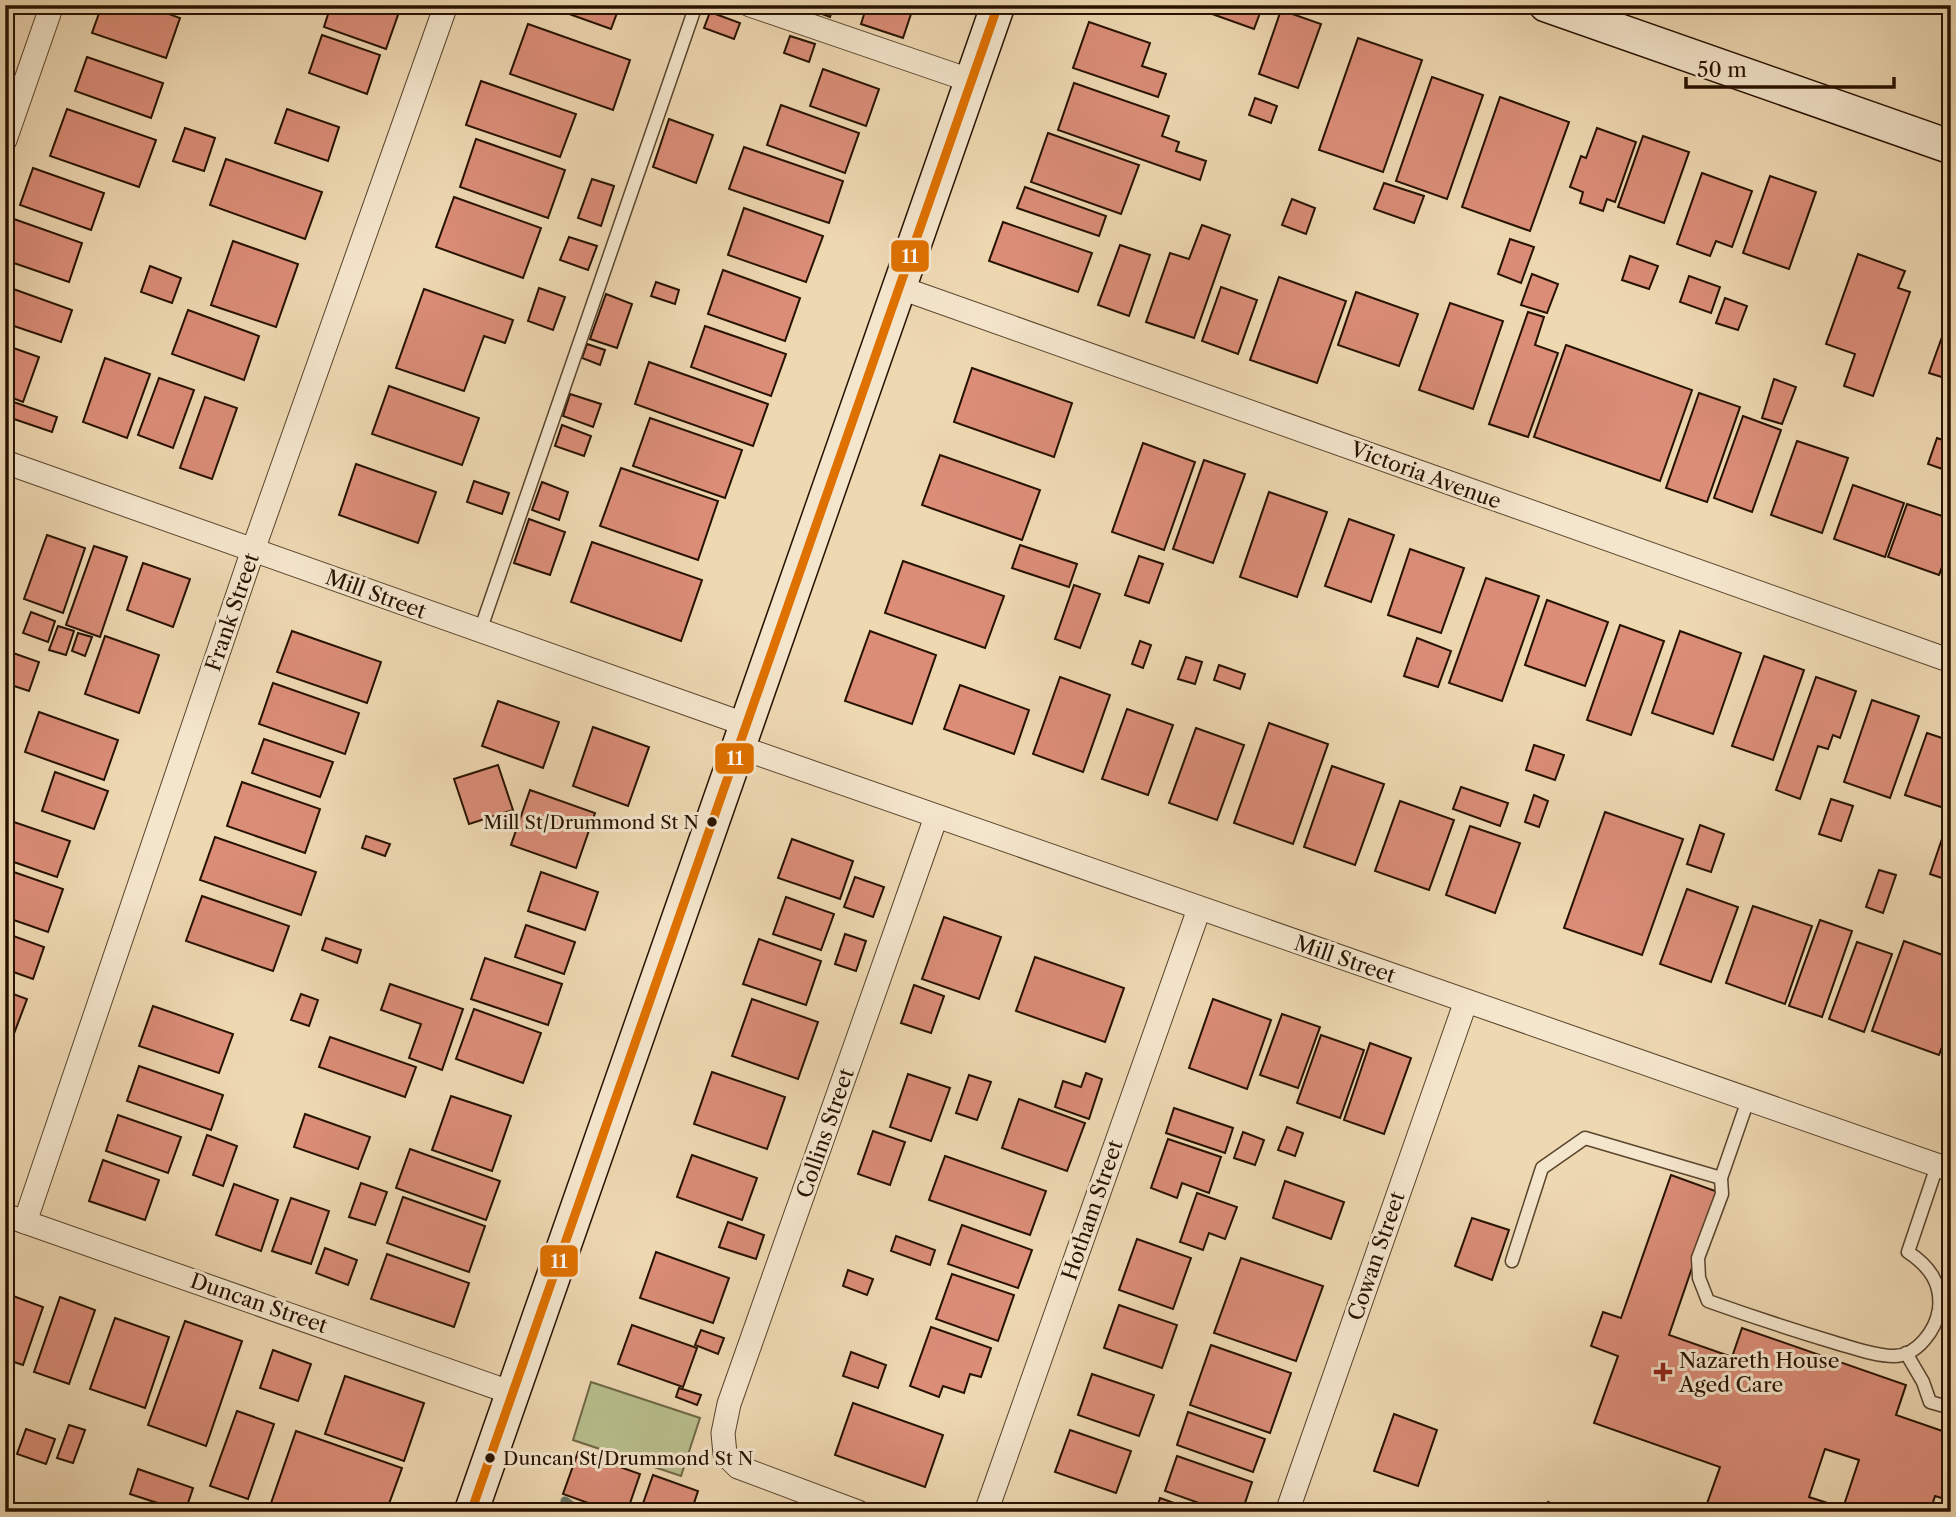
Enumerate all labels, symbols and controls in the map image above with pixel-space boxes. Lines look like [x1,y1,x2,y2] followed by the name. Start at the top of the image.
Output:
[1686,46,1895,90] scale bar
[1697,57,1747,82] text: 50 m
[890,239,930,273] line badge: 11
[901,245,919,268] text: 11
[1346,436,1505,514] street label: Victoria Avenue
[200,549,264,674] street label: Frank Street
[322,564,430,624] street label: Mill Street
[714,742,755,775] line badge: 11
[726,747,744,770] text: 11
[483,811,699,834] place label: Mill St/Drummond St N
[705,815,719,829] marker: Mill St/Drummond St N
[1291,930,1399,988] street label: Mill Street
[791,1064,859,1201] street label: Collins Street
[1056,1136,1128,1283] street label: Hotham Street
[1342,1188,1410,1324] street label: Cowan Street
[539,1244,579,1278] line badge: 11
[550,1250,568,1273] text: 11
[187,1268,331,1338] street label: Duncan Street
[1678,1348,1840,1397] place label: Nazareth House Aged Care
[1653,1362,1673,1382] marker: Nazareth House Aged Care
[503,1447,753,1470] place label: Duncan St/Drummond St N
[483,1451,497,1465] marker: Duncan St/Drummond St N

